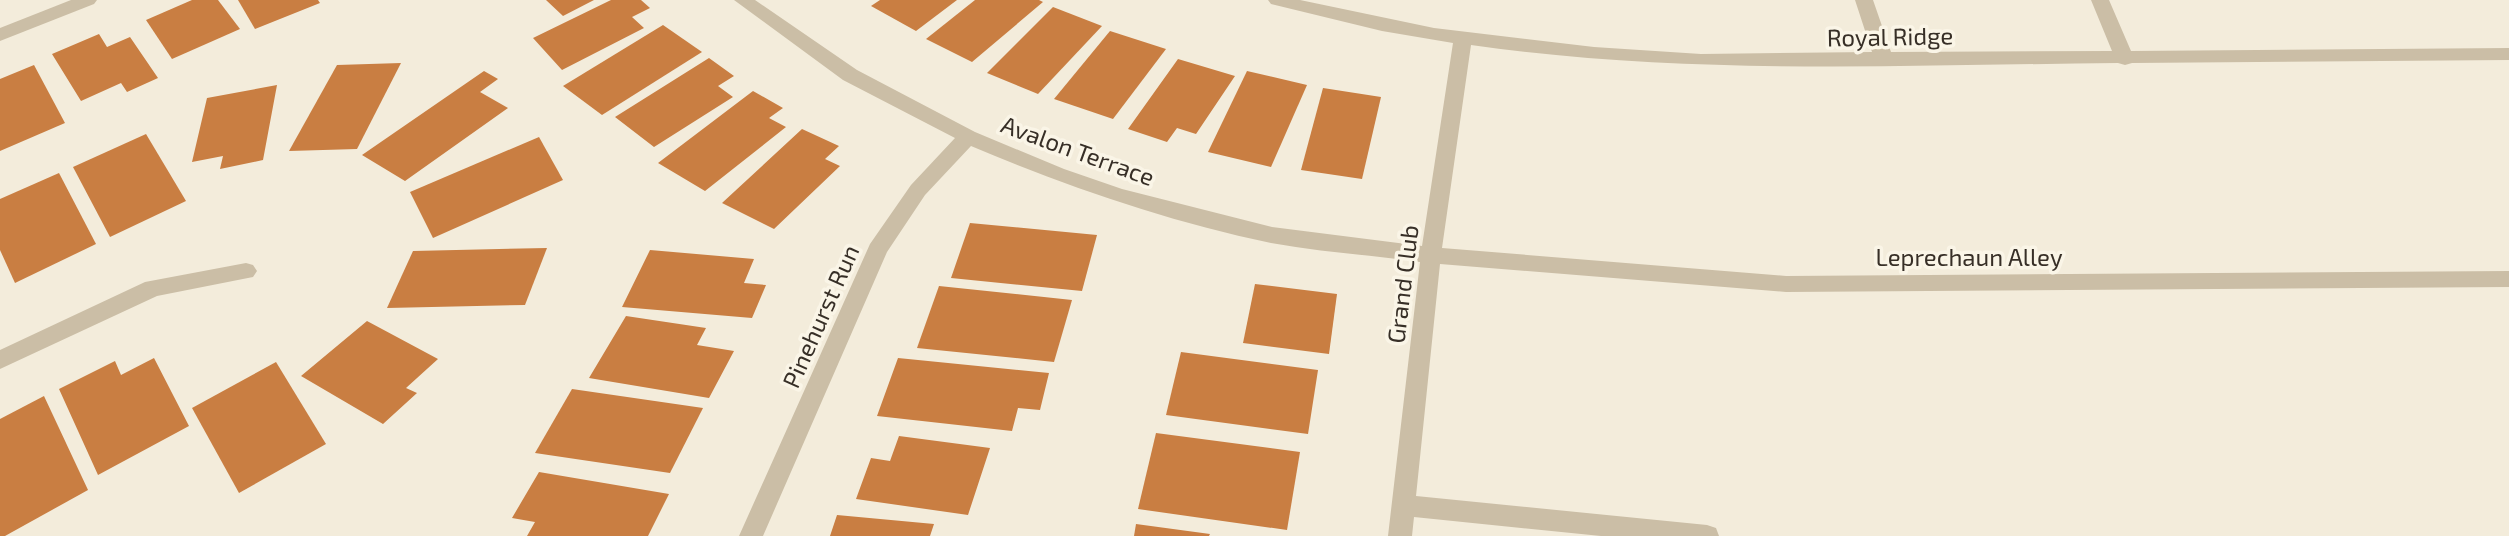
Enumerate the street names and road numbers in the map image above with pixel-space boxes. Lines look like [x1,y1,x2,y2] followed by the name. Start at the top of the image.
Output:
[1826,20,1954,52] street label: Royal Ridge
[998,109,1158,191] street label: Avalon Terrace
[1380,223,1424,345] street label: Grand Club
[776,240,864,392] street label: Pinehurst Run
[1875,242,2063,271] street label: Leprechaun Alley

